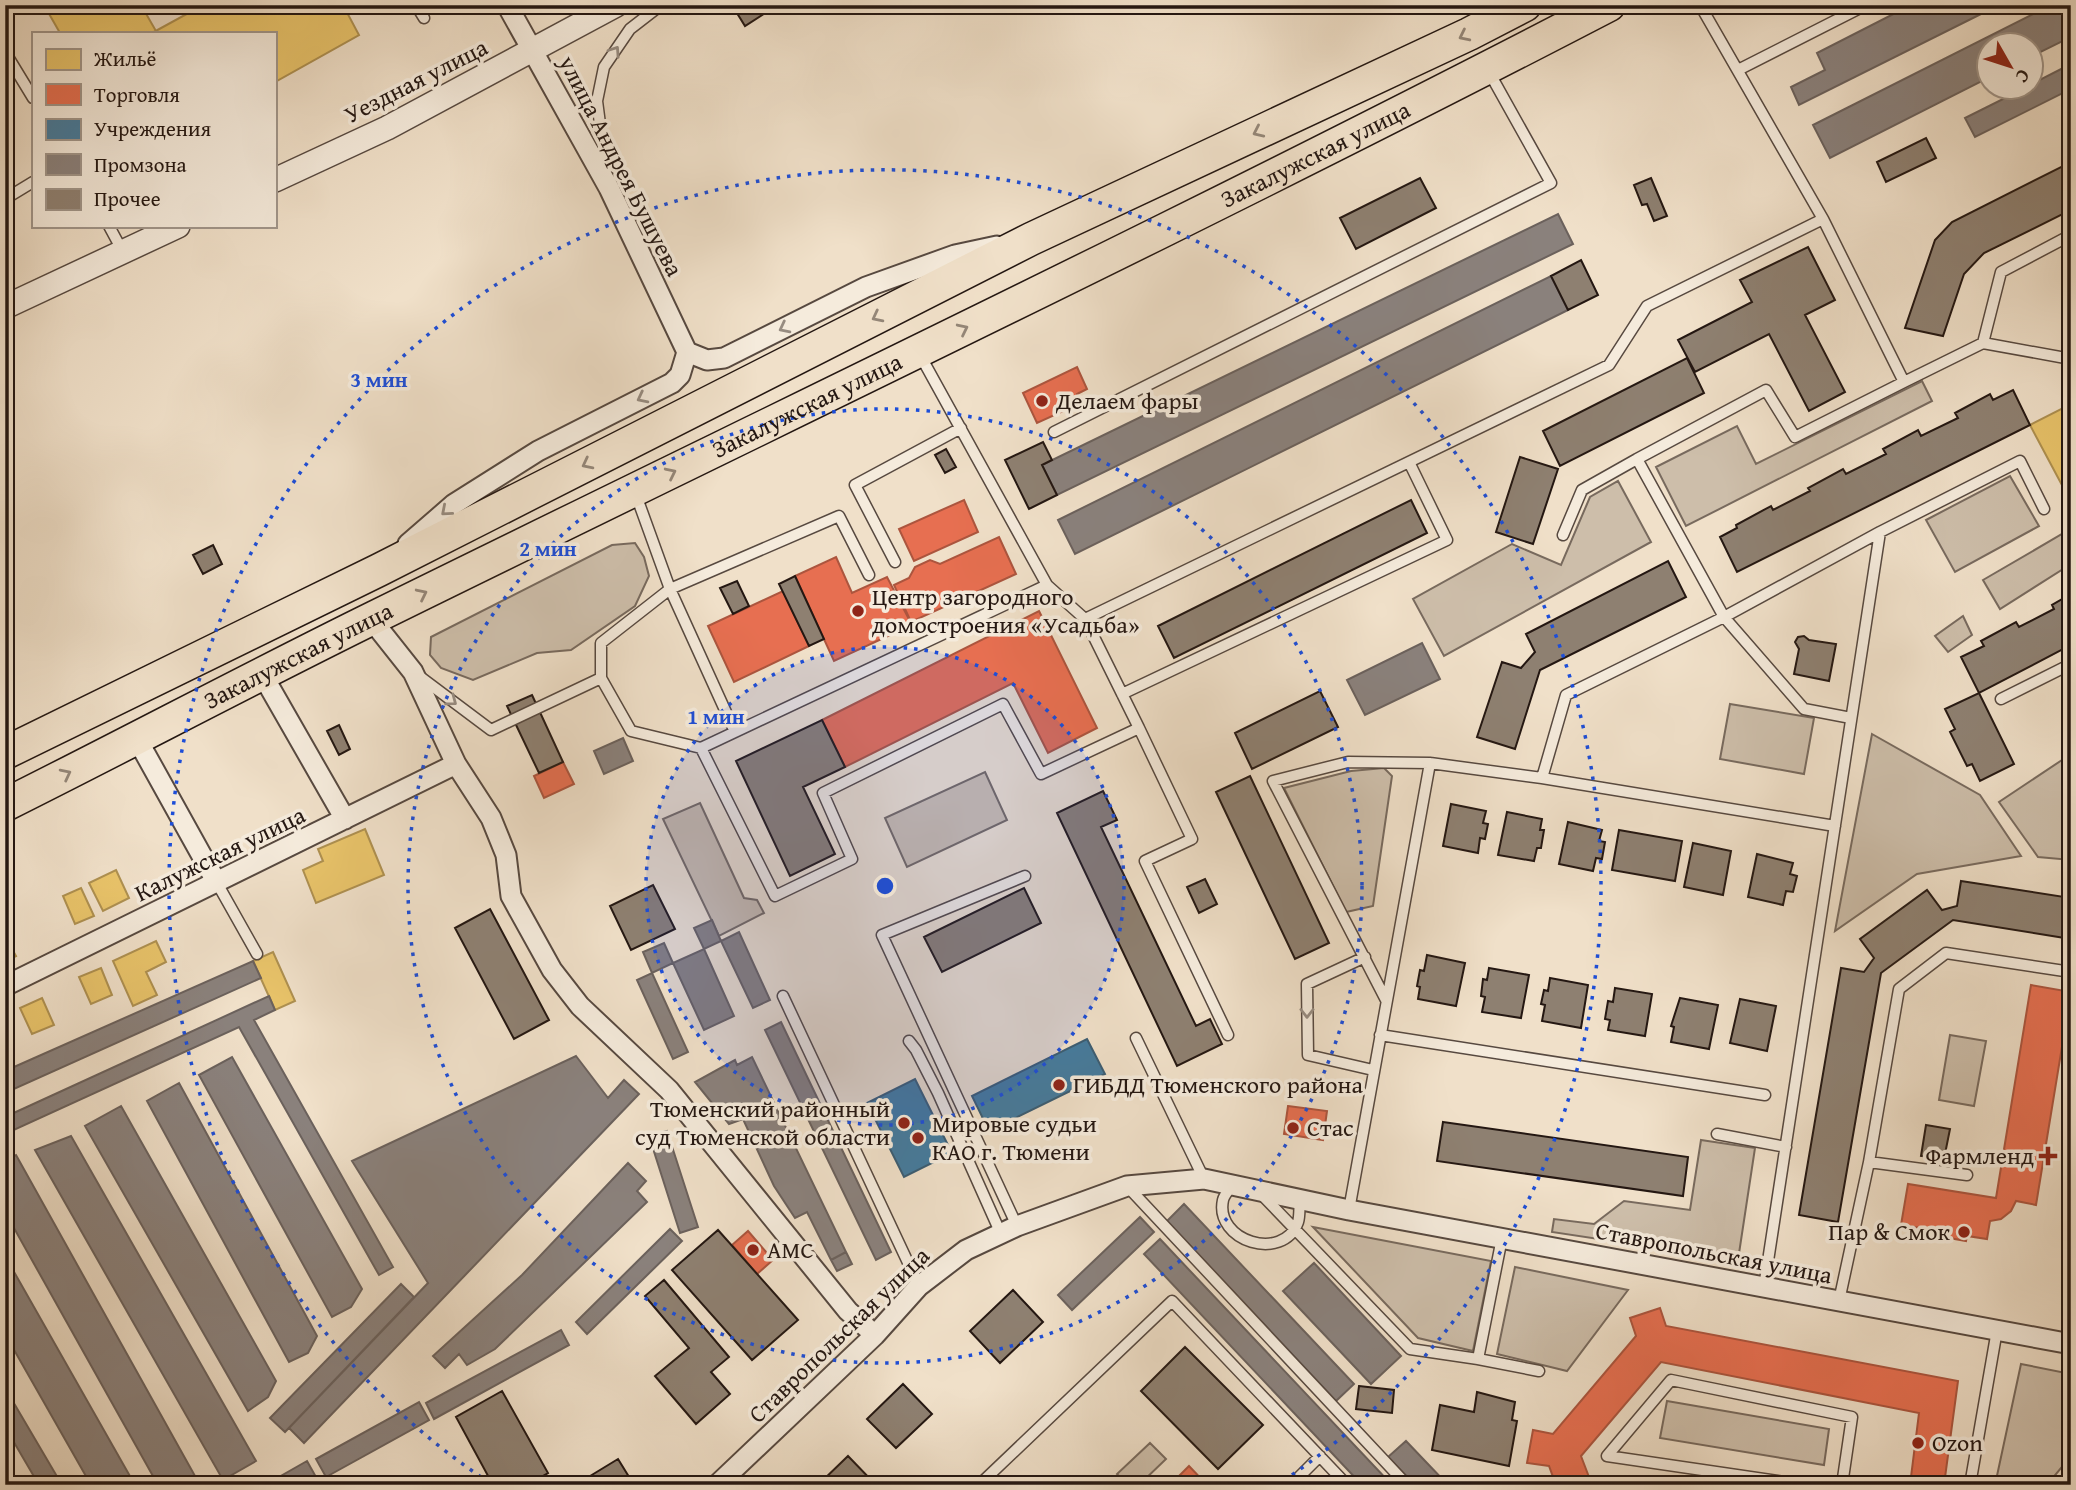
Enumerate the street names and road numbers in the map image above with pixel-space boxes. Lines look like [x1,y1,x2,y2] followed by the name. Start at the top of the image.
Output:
[338,29,494,132] street label: Уездная улица
[550,48,693,283] street label: улица Андрея Бушуева
[1215,92,1416,216] street label: Закалужская улица
[706,344,908,466] street label: Закалужская улица
[197,593,399,718] street label: Закалужская улица
[129,797,312,910] street label: Калужская улица
[1593,1212,1836,1293] street label: Ставропольская улица
[740,1238,938,1431] street label: Ставропольская улица

